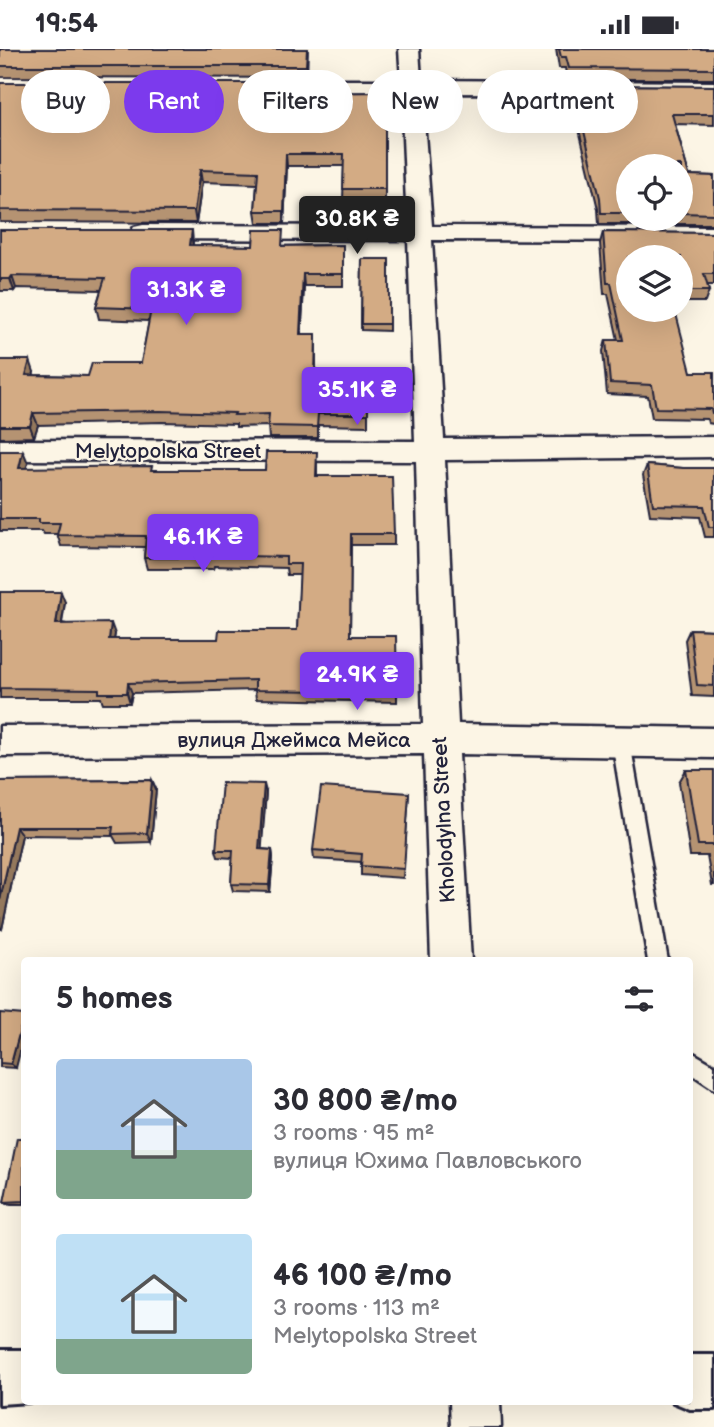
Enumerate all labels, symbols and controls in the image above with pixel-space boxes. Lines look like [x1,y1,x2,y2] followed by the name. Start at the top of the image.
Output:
[35,9,98,40] text: 19:54
[21,70,110,133] chip: Buy
[124,70,224,133] chip: Rent
[238,70,353,133] chip: Filters
[367,70,463,133] chip: New
[477,70,638,133] chip: Apartment
[616,154,693,322] map controls
[616,154,693,231] button: locate
[292,197,422,256] pin: 30.8K ₴
[315,205,399,233] text: 30.8K ₴
[616,245,693,322] button: layers
[121,267,251,327] pin: 31.3K ₴
[147,276,225,304] text: 31.3K ₴
[292,367,422,427] pin: 35.1K ₴
[318,376,396,404] text: 35.1K ₴
[75,439,262,464] street label: Melytopolska Street
[138,515,268,574] pin: 46.1K ₴
[163,523,243,551] text: 46.1K ₴
[292,653,422,712] pin: 24.9K ₴
[316,661,398,689] text: 24.9K ₴
[177,728,411,753] street label: вулиця Джеймса Мейса
[427,736,461,904] street label: Kholodylna Street
[620,980,658,1018] icon: filters
[56,981,173,1017] text: 5 homes
[273,1083,458,1119] text: 30 800 ₴/mo
[112,1087,196,1171] icon: home
[273,1119,434,1147] text: 3 rooms · 95 m²
[273,1147,582,1175] text: вулиця Юхима Павловського
[273,1258,452,1294] text: 46 100 ₴/mo
[112,1262,196,1346] icon: home
[273,1294,440,1322] text: 3 rooms · 113 m²
[273,1322,477,1350] text: Melytopolska Street

